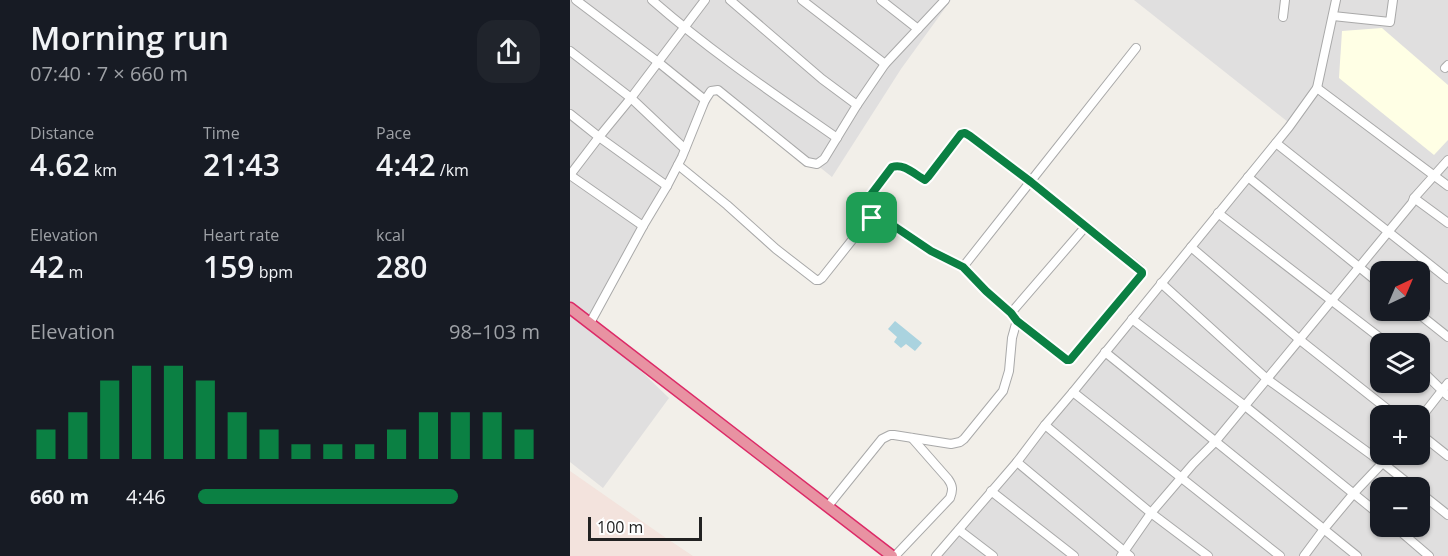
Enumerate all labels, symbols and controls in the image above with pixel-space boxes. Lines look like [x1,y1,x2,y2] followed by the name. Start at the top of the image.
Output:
[30,15,229,60] text: Morning run
[477,20,540,83] button: share
[30,60,188,87] text: 07:40 · 7 × 660 m
[30,122,94,144] text: Distance
[203,122,240,144] text: Time
[376,122,411,144] text: Pace
[30,144,90,185] text: 4.62
[203,144,280,185] text: 21:43
[376,144,436,185] text: 4:42
[90,159,117,181] text: km
[436,159,469,181] text: /km
[846,192,897,243] pin
[855,201,888,234] icon: arrive
[30,224,98,246] text: Elevation
[203,224,279,246] text: Heart rate
[376,224,405,246] text: kcal
[30,246,64,287] text: 42
[203,246,254,287] text: 159
[376,246,427,287] text: 280
[64,261,83,283] text: m
[254,261,293,283] text: bpm
[1370,261,1430,321] north arrow
[1370,261,1430,537] map controls
[30,318,115,345] text: Elevation
[449,318,540,345] text: 98–103 m
[1370,333,1430,393] button: layers
[1370,405,1430,465] button: +
[1370,477,1430,537] button: −
[30,483,89,510] text: 660 m
[126,483,166,510] text: 4:46
[588,514,702,542] scale bar
[597,516,643,538] text: 100 m

